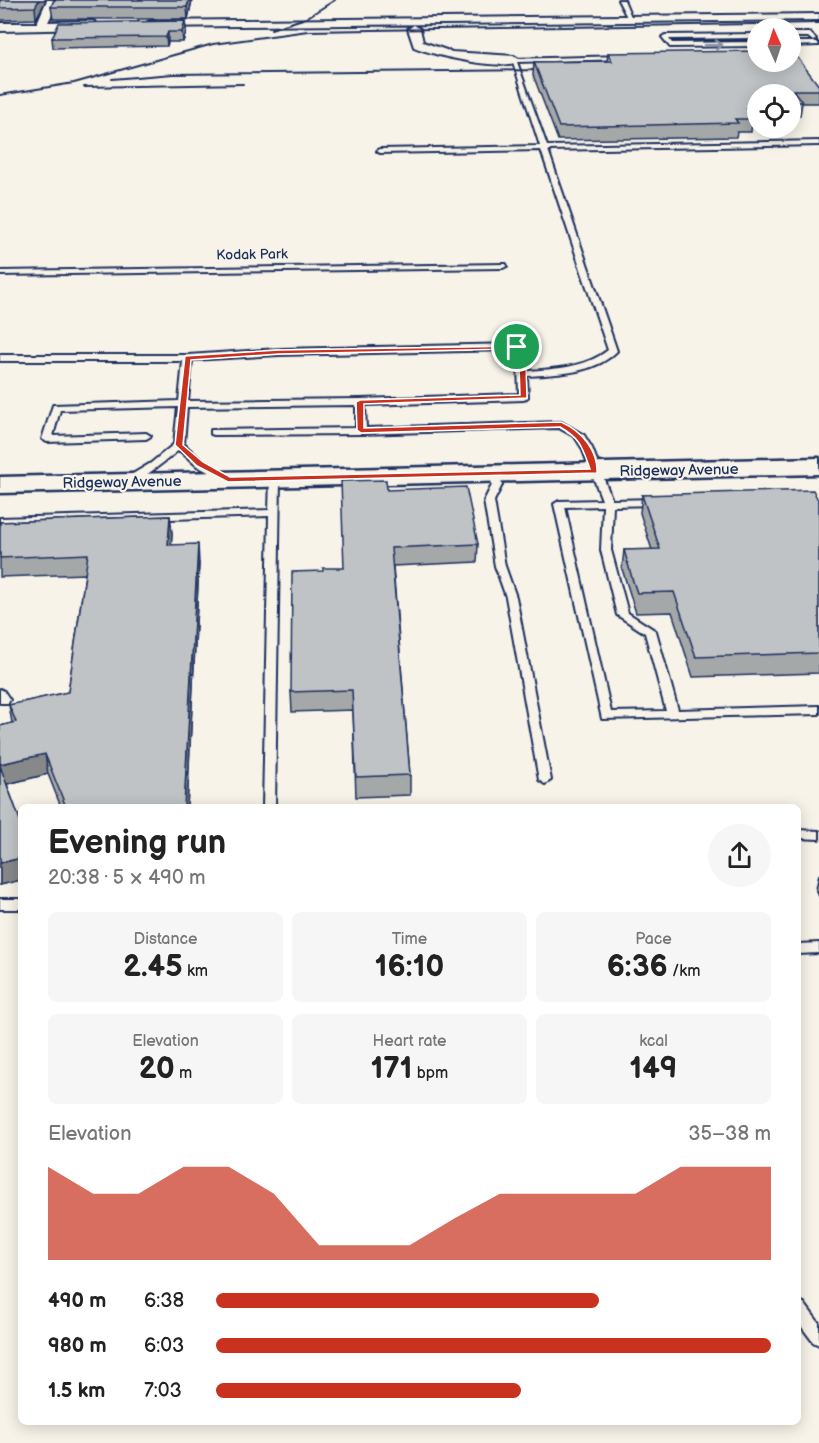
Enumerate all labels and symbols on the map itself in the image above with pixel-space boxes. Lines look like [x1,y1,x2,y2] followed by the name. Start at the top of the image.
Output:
[747,18,801,72] north arrow
[703,39,723,51] one-way arrow
[216,245,288,264] street label: Kodak Park
[491,321,542,372] pin
[619,460,739,481] street label: Ridgeway Avenue
[62,472,182,493] street label: Ridgeway Avenue

